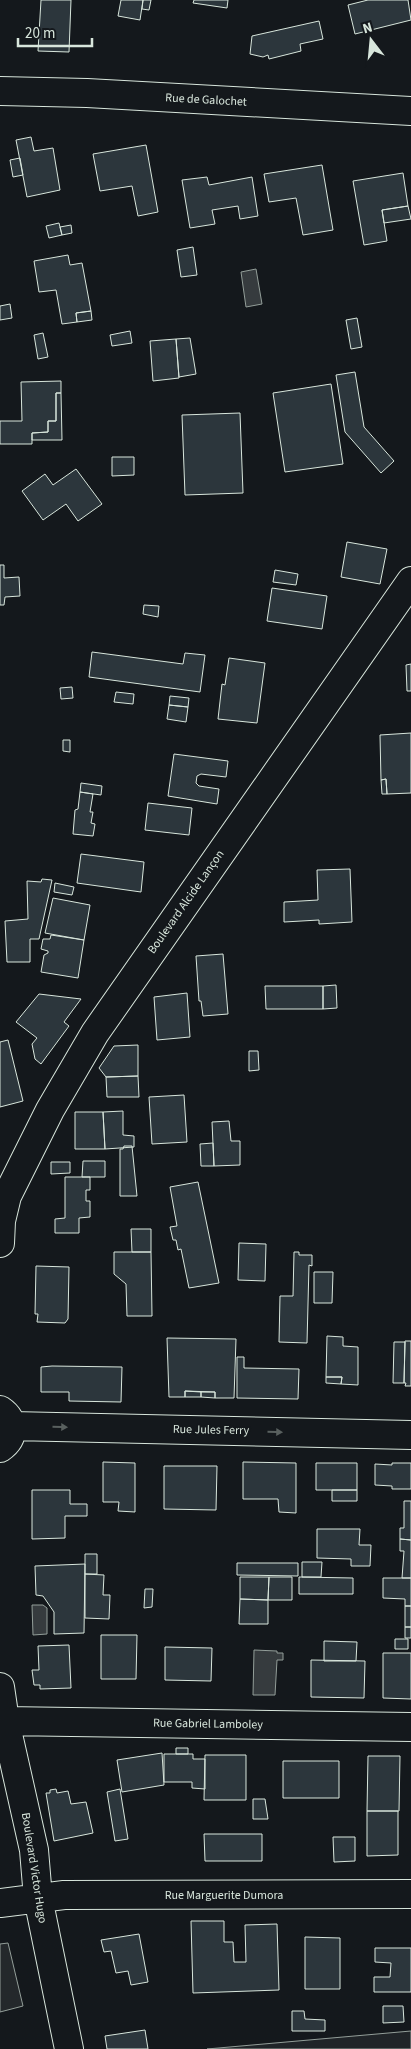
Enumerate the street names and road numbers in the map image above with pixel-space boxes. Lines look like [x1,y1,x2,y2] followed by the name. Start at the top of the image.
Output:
[165,89,247,111] street label: Rue de Galochet
[144,847,228,957] street label: Boulevard Alcide Lançon
[173,1421,250,1439] street label: Rue Jules Ferry
[153,1715,264,1733] street label: Rue Gabriel Lamboley
[17,1811,51,1925] street label: Boulevard Victor Hugo
[165,1887,283,1904] street label: Rue Marguerite Dumora

